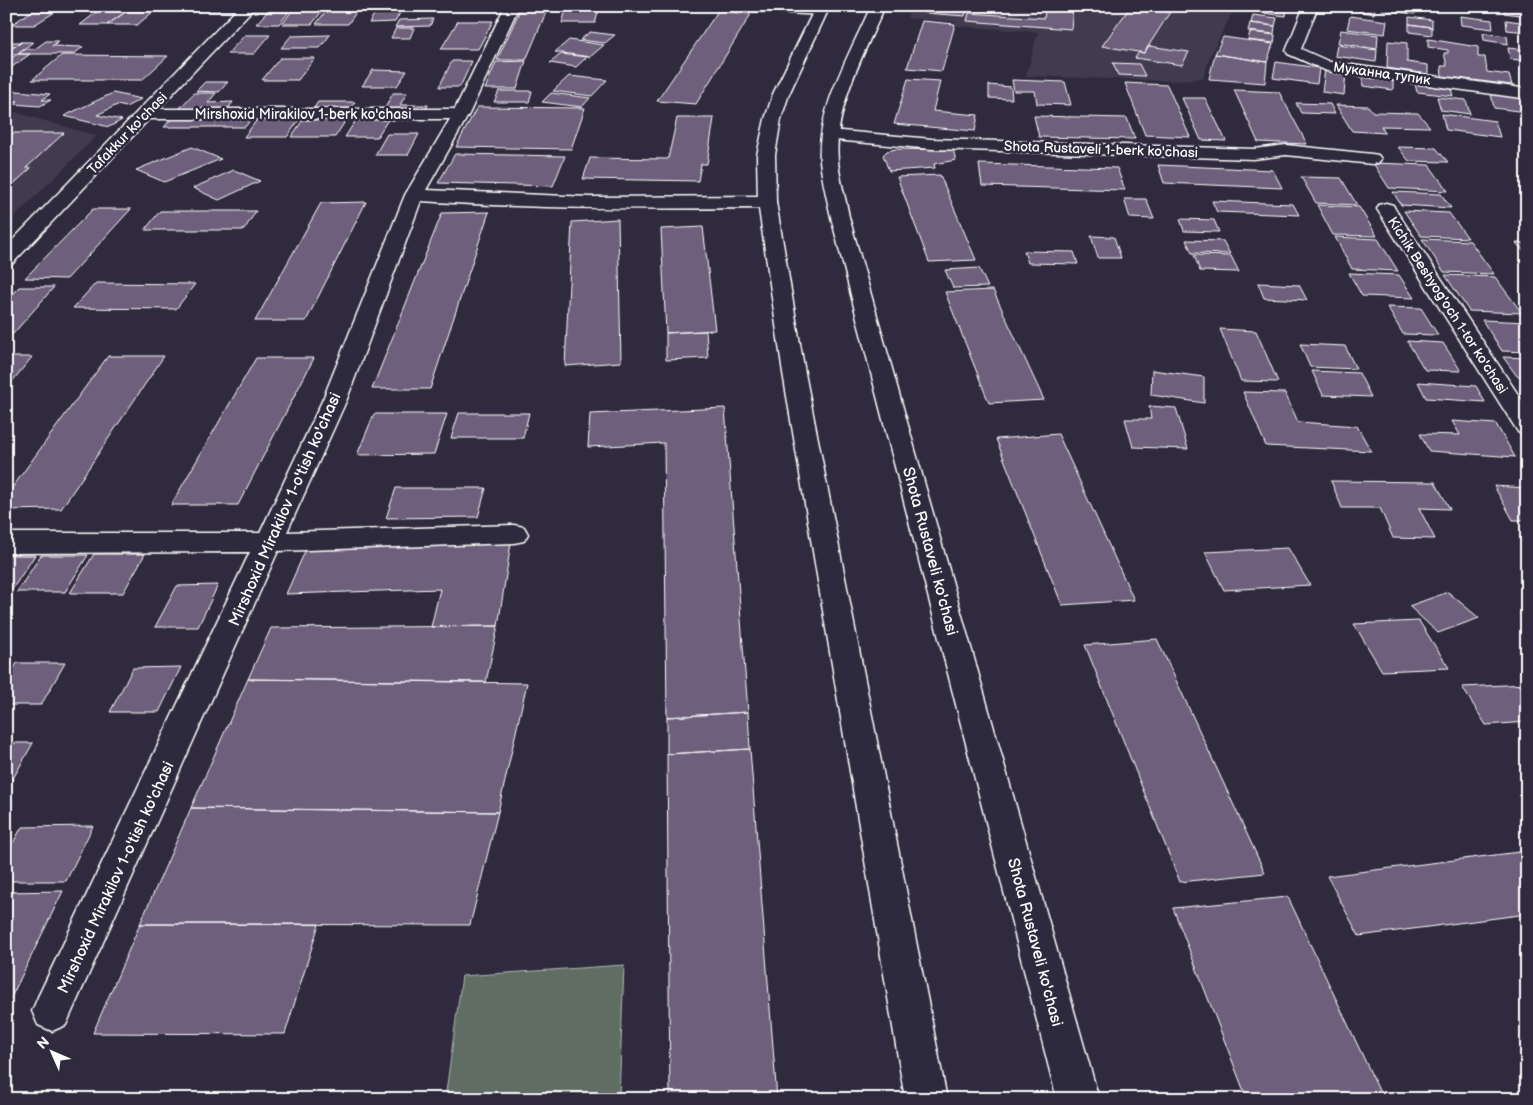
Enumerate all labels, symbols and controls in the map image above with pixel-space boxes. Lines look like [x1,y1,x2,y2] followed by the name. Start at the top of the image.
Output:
[1332,58,1432,89] street label: Муканна тупик
[84,89,171,178] street label: Tafakkur ko'chasi
[195,106,411,123] street label: Mirshoxid Mirakilov 1-berk ko'chasi
[1004,138,1198,161] street label: Shota Rustaveli 1-berk ko'chasi
[1384,214,1511,397] street label: Kichik Beshyog'och 1-tor ko'chasi
[225,390,346,629] street label: Mirshoxid Mirakilov 1-o'tish ko'chasi
[898,465,961,638] street label: Shota Rustaveli ko'chasi
[54,759,179,997] street label: Mirshoxid Mirakilov 1-o'tish ko'chasi
[1003,856,1066,1029] street label: Shota Rustaveli ko'chasi
[28,1028,78,1078] north arrow
[33,1033,53,1053] text: N

